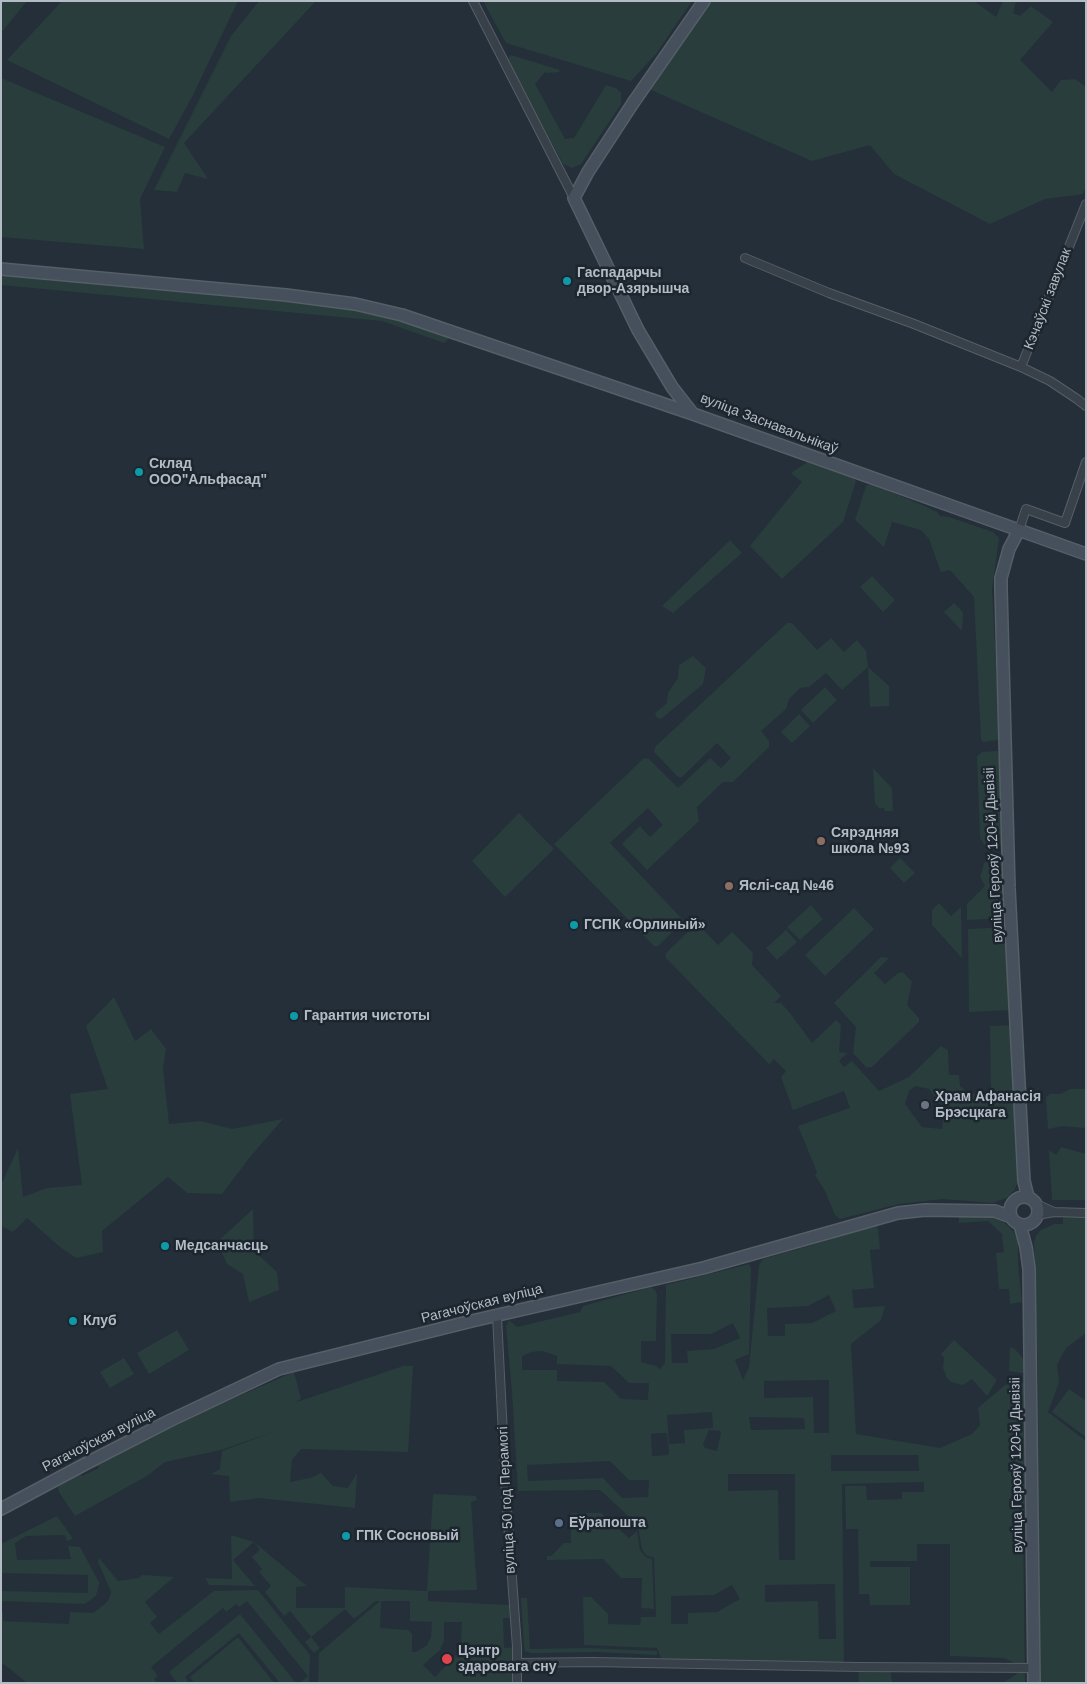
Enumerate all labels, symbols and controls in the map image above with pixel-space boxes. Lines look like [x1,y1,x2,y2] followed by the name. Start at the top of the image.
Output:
[1021,246,1075,352] street label: Кэчаўскі завулак
[577,265,689,298] place label: Гаспадарчы двор-Азярышча
[561,275,573,287] marker: Гаспадарчы двор-Азярышча
[698,390,840,458] street label: вуліца Заснавальнікаў
[149,456,267,488] place label: Склад ООО"Альфасад"
[133,466,145,478] marker: Склад ООО"Альфасад"
[981,767,1007,943] street label: вуліца Герояў 120-й Дывізіі
[831,825,909,858] place label: Сярэдняя школа №93
[815,835,827,847] marker: Сярэдняя школа №93
[739,878,834,894] place label: Яслі-сад №46
[723,880,735,892] marker: Яслі-сад №46
[584,917,706,933] place label: ГСПК «Орлиный»
[568,919,580,931] marker: ГСПК «Орлиный»
[304,1008,430,1024] place label: Гарантия чистоты
[288,1010,300,1022] marker: Гарантия чистоты
[935,1089,1041,1122] place label: Храм Афанасія Брэсцкага
[919,1099,931,1111] marker: Храм Афанасія Брэсцкага
[175,1238,268,1254] place label: Медсанчасць
[159,1240,171,1252] marker: Медсанчасць
[420,1281,544,1327] street label: Рагачоўская вуліца
[83,1313,117,1329] place label: Клуб
[67,1315,79,1327] marker: Клуб
[1007,1377,1027,1553] street label: вуліца Герояў 120-й Дывізіі
[40,1404,158,1476] street label: Рагачоўская вуліца
[495,1426,519,1574] street label: вуліца 50 год Перамогі
[569,1515,646,1531] place label: Еўрапошта
[553,1517,565,1529] marker: Еўрапошта
[356,1528,459,1544] place label: ГПК Сосновый
[340,1530,352,1542] marker: ГПК Сосновый
[458,1643,556,1675] place label: Цэнтр здаровага сну
[440,1652,454,1666] marker: Цэнтр здаровага сну

